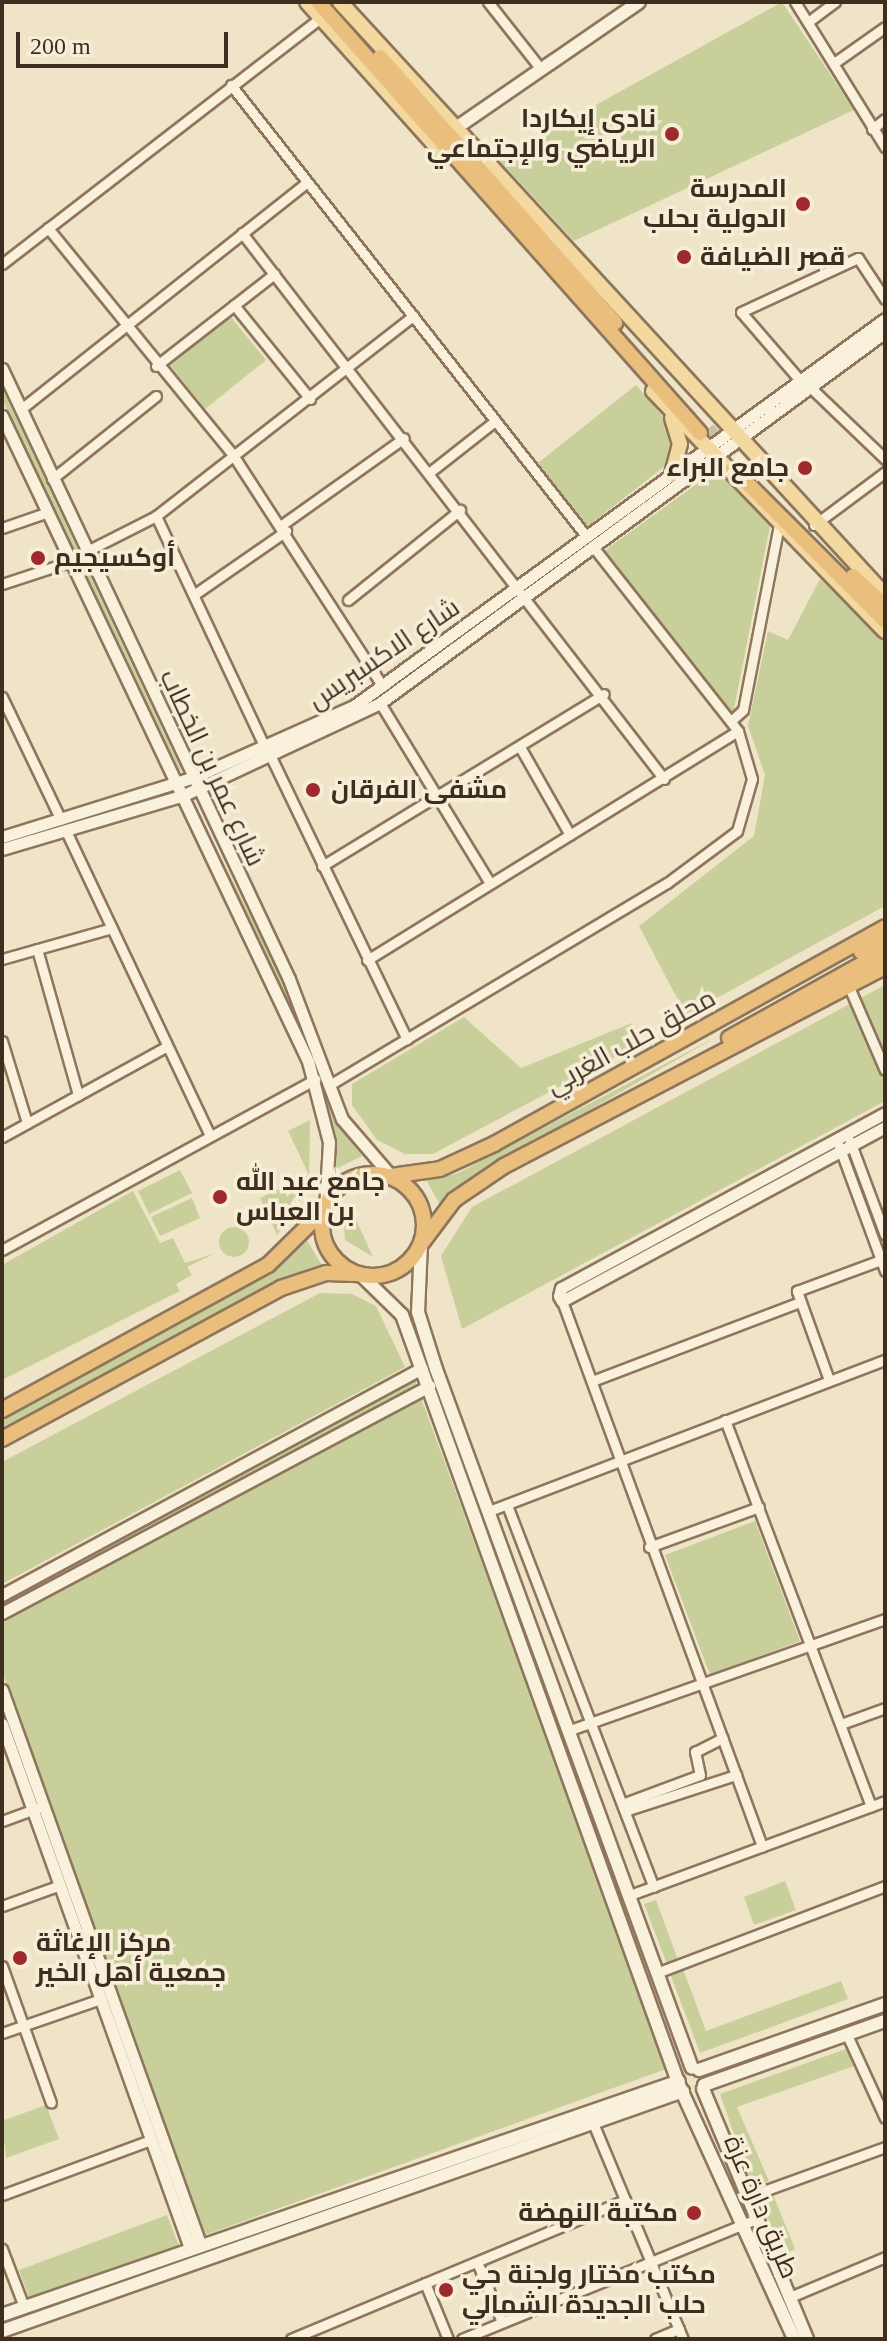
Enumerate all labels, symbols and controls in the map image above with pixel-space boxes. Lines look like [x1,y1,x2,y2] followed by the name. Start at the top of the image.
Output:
[20,16,232,66] scale bar
[30,33,91,59] text: 200 m
[427,103,656,164] place label: نادي إيكاردا الرياضي والإجتماعي
[663,125,681,143] marker: نادي إيكاردا الرياضي والإجتماعي
[643,173,787,234] place label: المدرسة الدولية بحلب
[794,195,812,213] marker: المدرسة الدولية بحلب
[700,241,845,273] place label: قصر الضيافة
[675,248,693,266] marker: قصر الضيافة
[666,452,789,484] place label: جامع البراء
[796,459,814,477] marker: جامع البراء
[54,542,175,574] place label: أوكسيجيم
[29,549,47,567] marker: أوكسيجيم
[302,592,466,716] street label: شارع الاكسبريس
[153,665,271,871] street label: شارع عمر بن الخطاب
[331,774,507,806] place label: مشفى الفرقان
[302,779,324,801] marker: مشفى الفرقان
[541,983,721,1101] street label: محلق حلب الغربي
[236,1166,385,1228] place label: جامع عبد الله بن العباس
[211,1188,229,1206] marker: جامع عبد الله بن العباس
[36,1927,226,1988] place label: مركز الإغاثة جمعية أهل الخير
[11,1949,29,1967] marker: مركز الإغاثة جمعية أهل الخير
[717,2131,805,2283] street label: طريق دارة عزة
[518,2197,678,2229] place label: مكتبة النهضة
[685,2204,703,2222] marker: مكتبة النهضة
[462,2259,716,2320] place label: مكتب مختار ولجنة حي حلب الجديدة الشمالي
[437,2281,455,2299] marker: مكتب مختار ولجنة حي حلب الجديدة الشمالي

